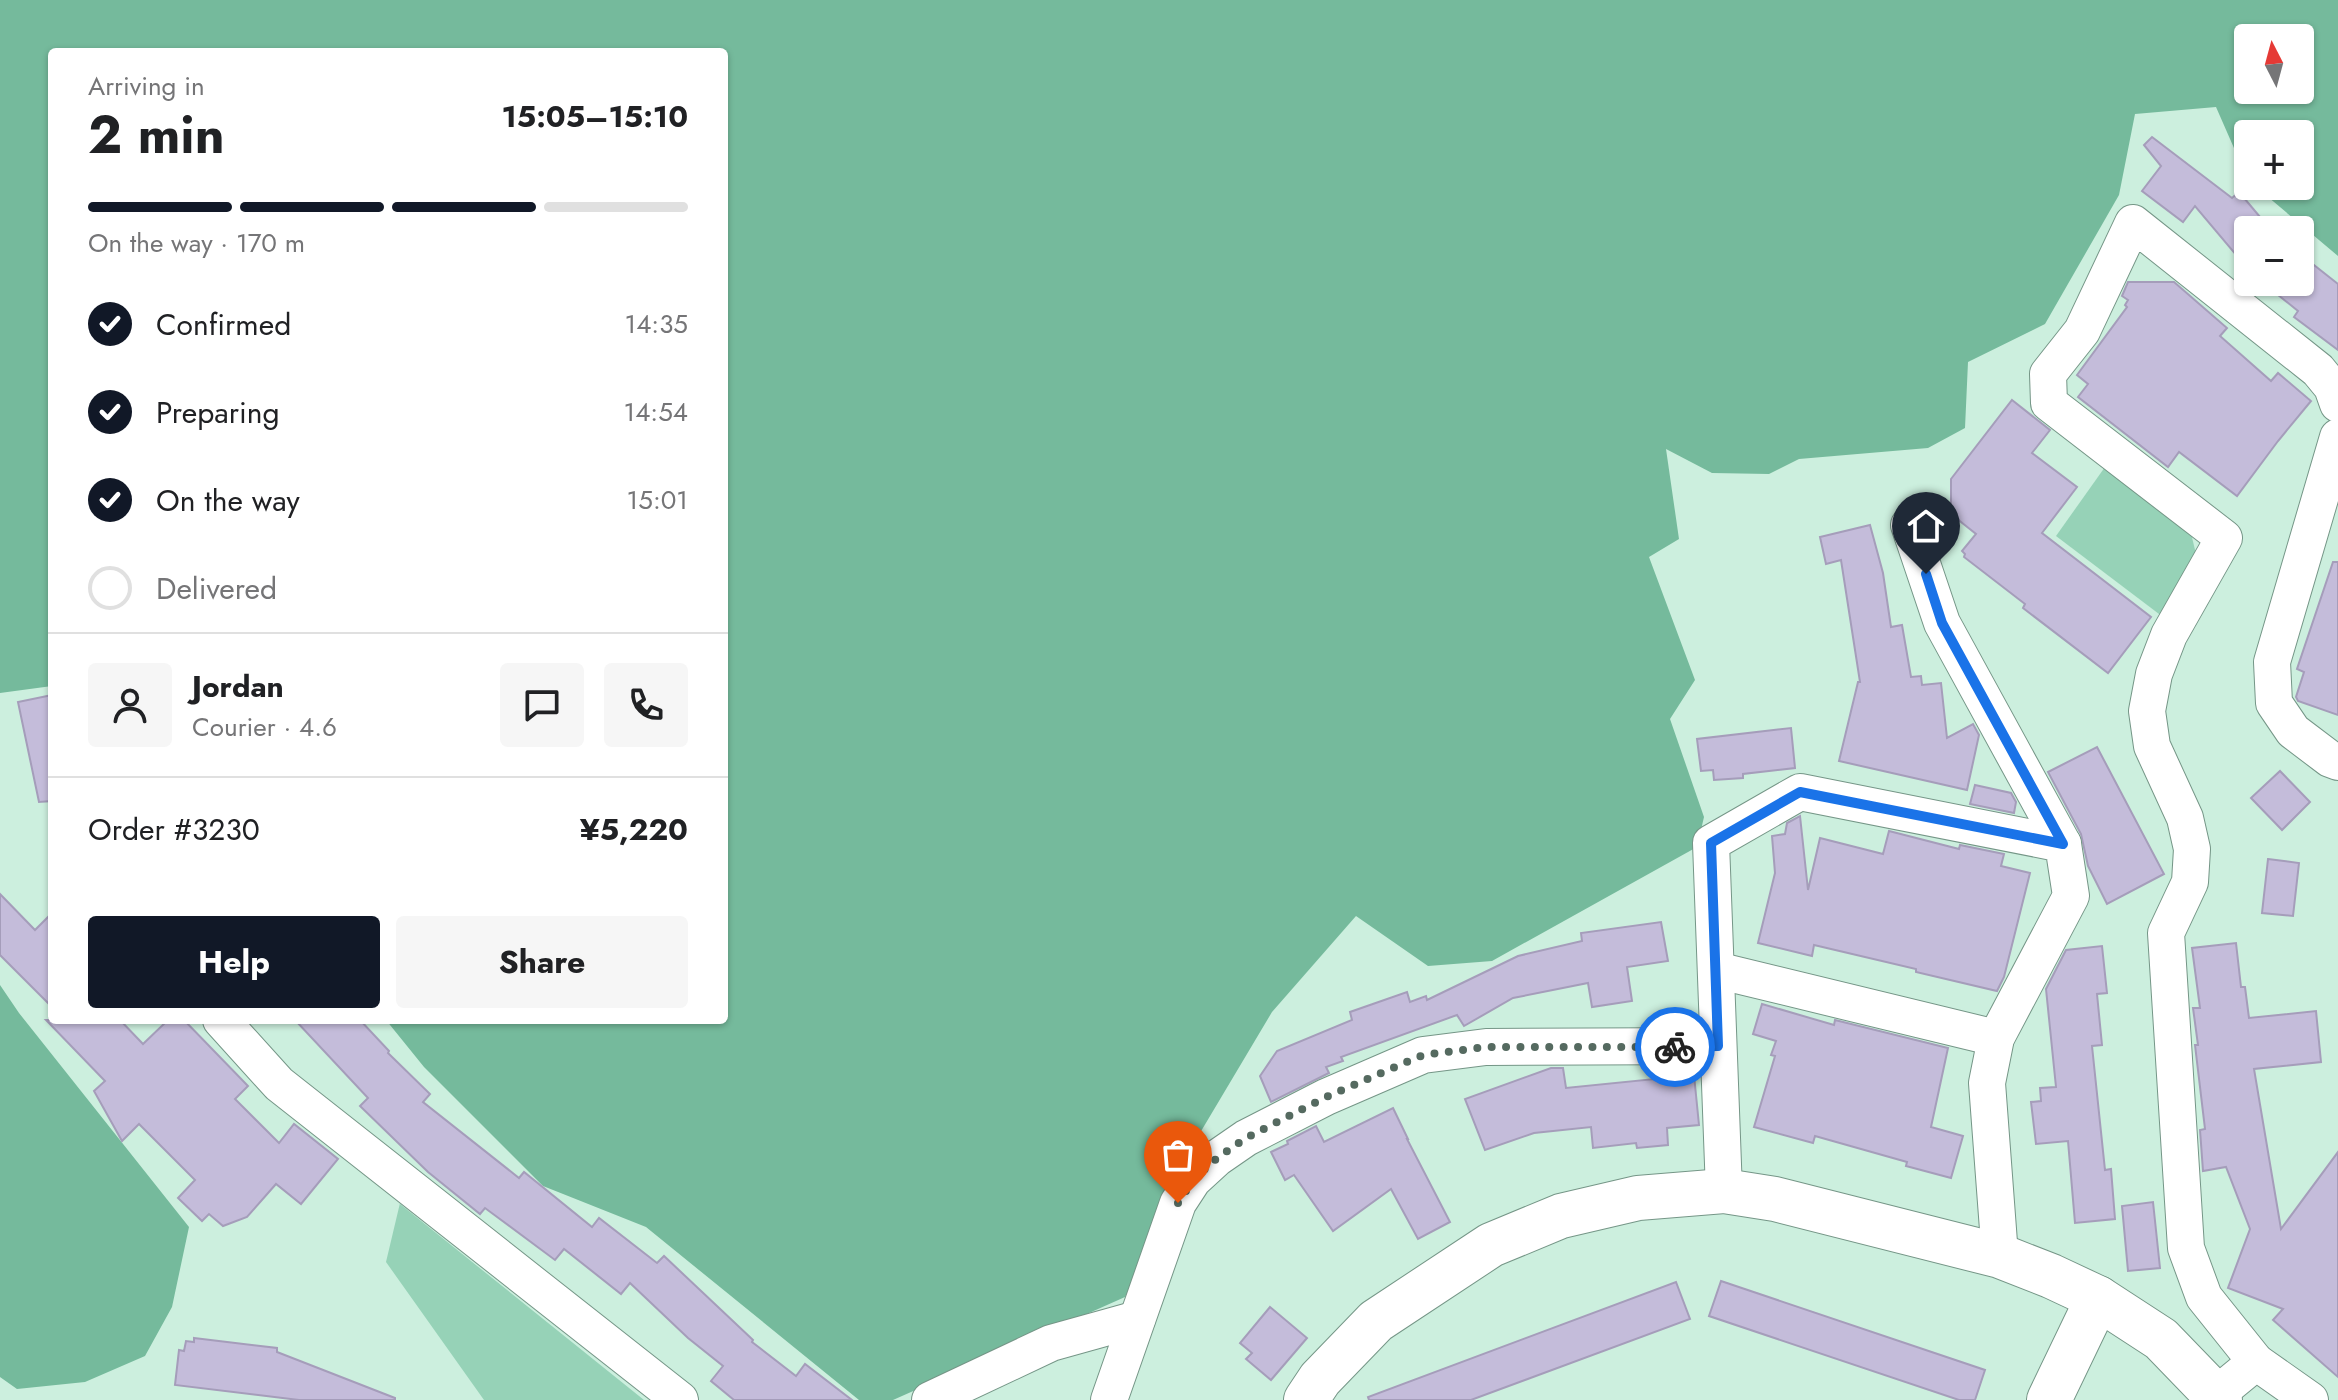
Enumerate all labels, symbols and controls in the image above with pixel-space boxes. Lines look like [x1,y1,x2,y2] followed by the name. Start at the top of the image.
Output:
[2234,24,2314,104] north arrow
[2234,24,2314,296] map controls
[88,67,205,105] text: Arriving in
[502,95,688,138] text: 15:05–15:10
[88,97,225,173] text: 2 min
[2234,120,2314,200] button: +
[2234,216,2314,296] button: −
[88,224,305,262] text: On the way · 170 m
[88,302,132,346] icon: check
[156,303,291,346] text: Confirmed
[624,305,688,343] text: 14:35
[88,390,132,434] icon: check
[156,391,280,434] text: Preparing
[624,393,688,431] text: 14:54
[88,478,132,522] icon: check
[156,479,300,522] text: On the way
[627,481,688,519] text: 15:01
[1892,492,1960,574] pin
[1904,504,1948,548] icon: home
[156,567,277,610] text: Delivered
[88,663,172,747] button: person
[500,663,584,747] button: chat
[604,663,688,747] button: phone
[192,665,284,708] text: Jordan
[192,708,337,746] text: Courier · 4.6
[88,808,260,851] text: Order #3230
[580,808,688,851] text: ¥5,220
[88,916,380,1008] button: Help
[396,916,688,1008] button: Share
[1635,1007,1715,1087] courier
[1653,1025,1697,1069] icon: bike
[1144,1121,1212,1203] pin
[1156,1133,1200,1177] icon: bag

